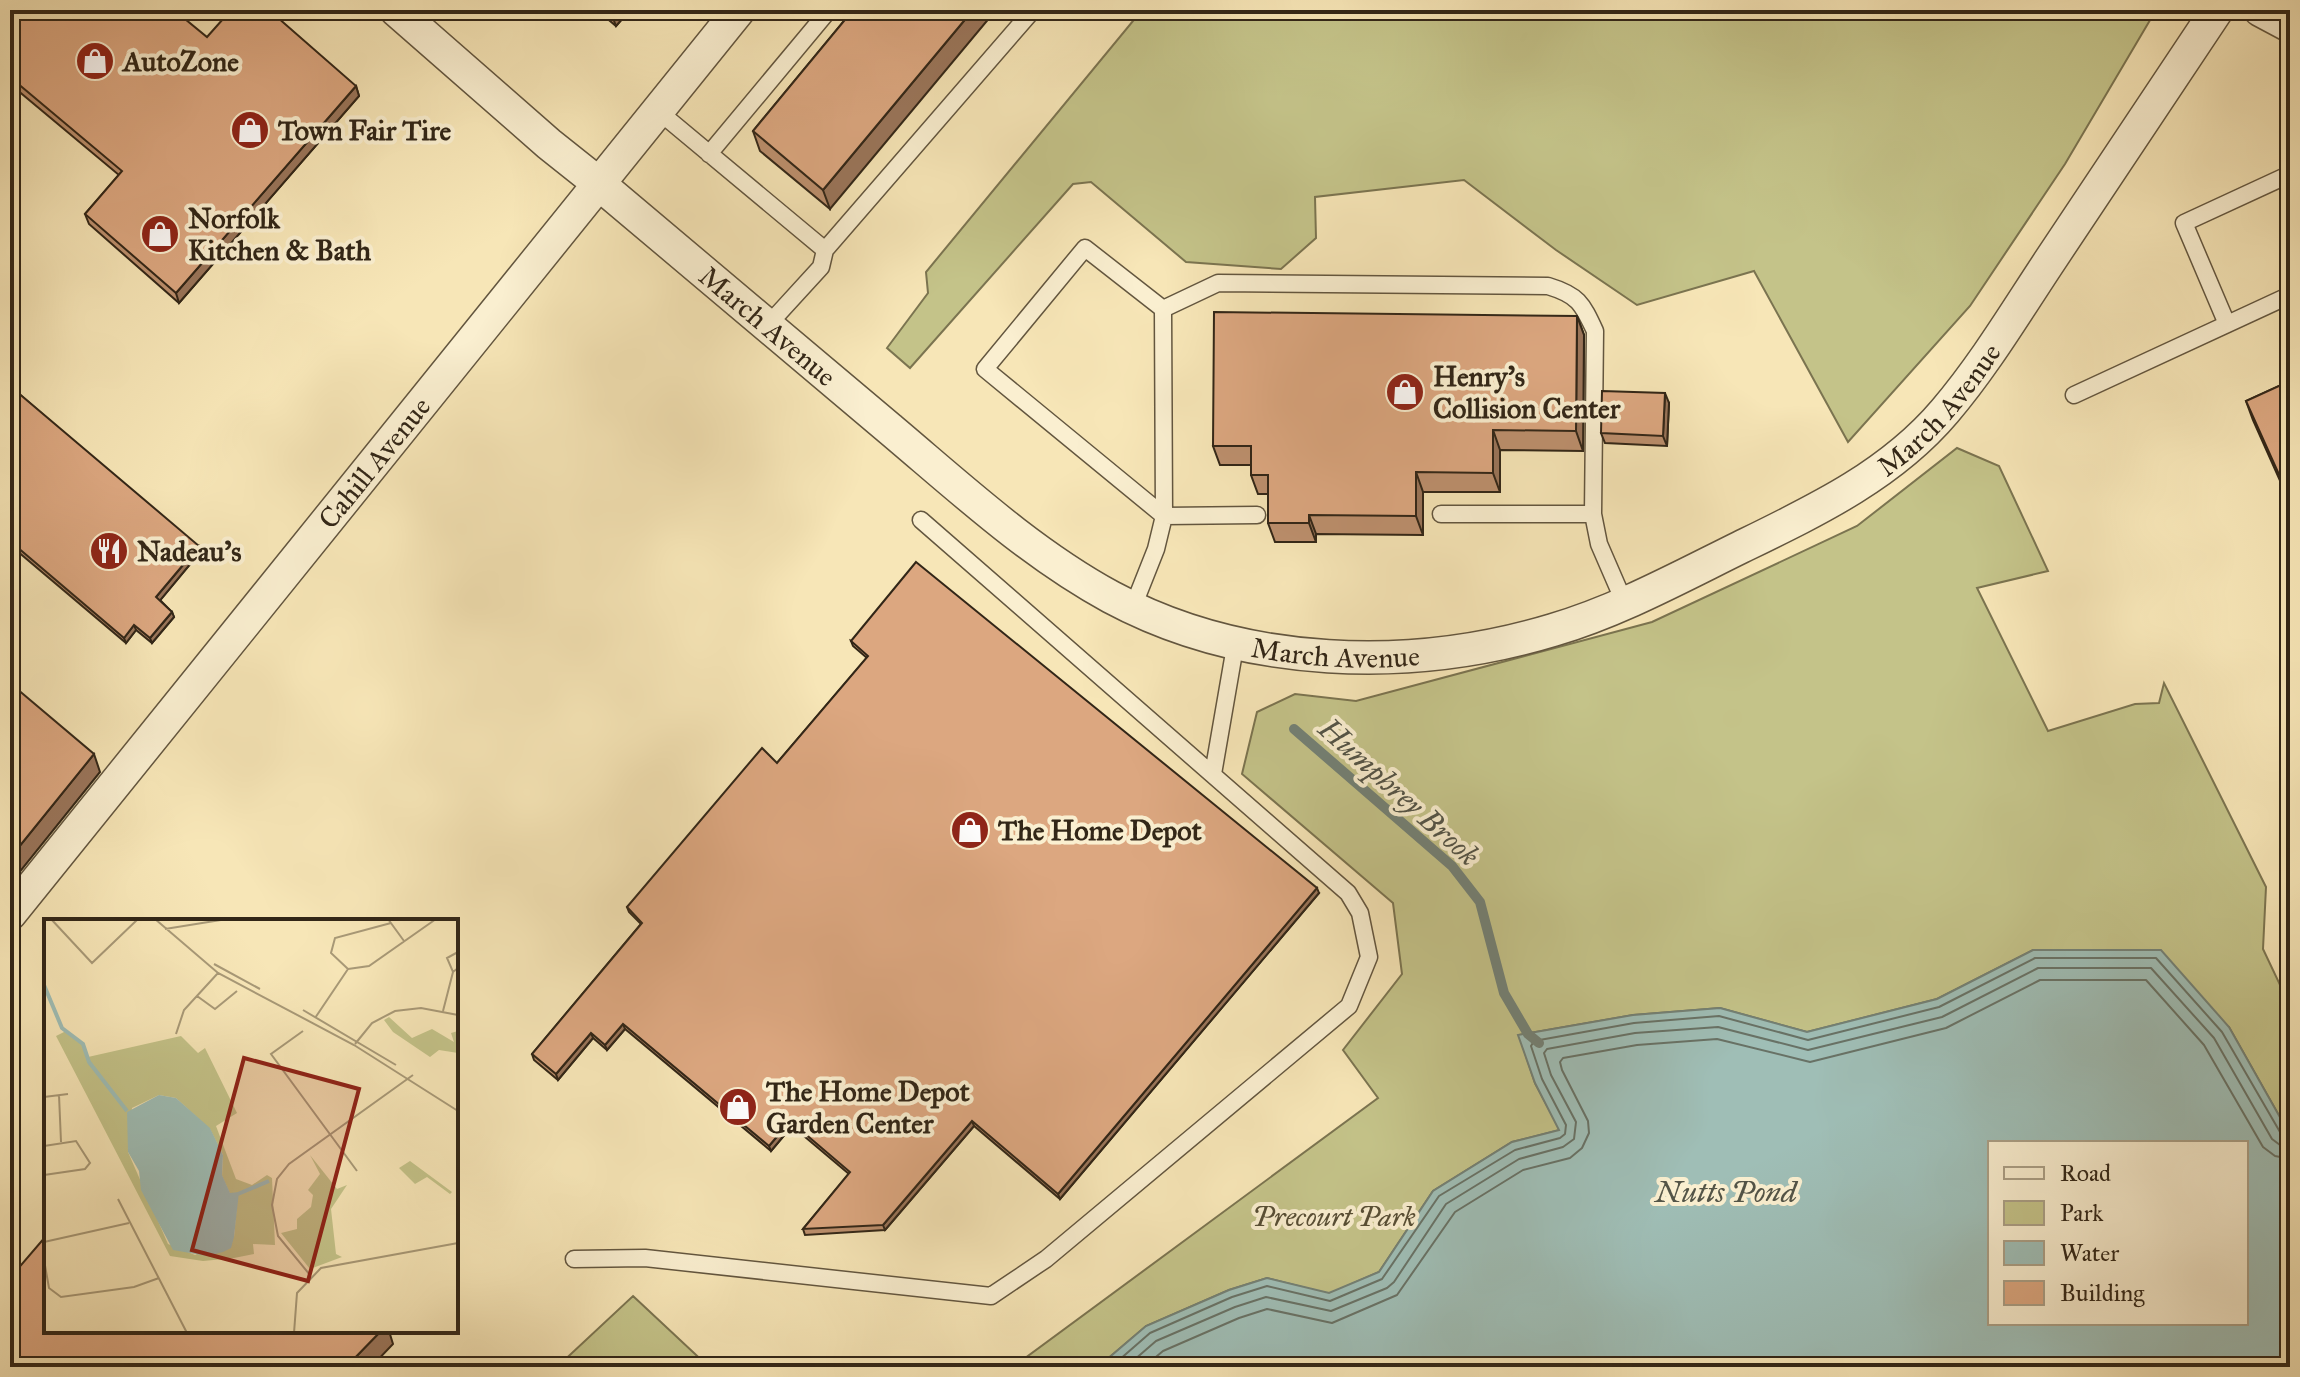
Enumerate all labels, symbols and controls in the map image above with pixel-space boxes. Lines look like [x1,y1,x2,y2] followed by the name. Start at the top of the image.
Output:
[74,40,116,82] shop icon: AutoZone
[121,44,239,79] place label: AutoZone
[229,109,271,151] shop icon: Town Fair Tire
[278,113,451,148] place label: Town Fair Tire
[188,201,371,268] place label: Norfolk Kitchen & Bath
[139,213,181,255] shop icon: Norfolk Kitchen & Bath
[692,259,843,394] street label: March Avenue
[1870,337,2009,484] street label: March Avenue
[1433,359,1621,426] place label: Henry's Collision Center
[1384,371,1426,413] shop icon: Henry's Collision Center
[311,390,438,536] street label: Cahill Avenue
[88,530,130,572] restaurant icon: Nadeau's
[137,534,241,569] place label: Nadeau's
[1249,630,1421,675] street label: March Avenue
[1310,710,1487,874] water label: Humphrey Brook
[949,809,991,851] shop icon: The Home Depot
[998,813,1202,848] place label: The Home Depot
[44,919,458,1333] inset map
[766,1074,970,1141] place label: The Home Depot Garden Center
[717,1086,759,1128] shop icon: The Home Depot Garden Center
[1988,1141,2248,1325] legend
[2060,1158,2111,1188] text: Road
[1653,1174,1799,1210] water label: Nutts Pond
[2060,1198,2104,1228] text: Park
[1252,1199,1416,1234] park label: Precourt Park
[2060,1238,2119,1268] text: Water
[2060,1278,2145,1308] text: Building

